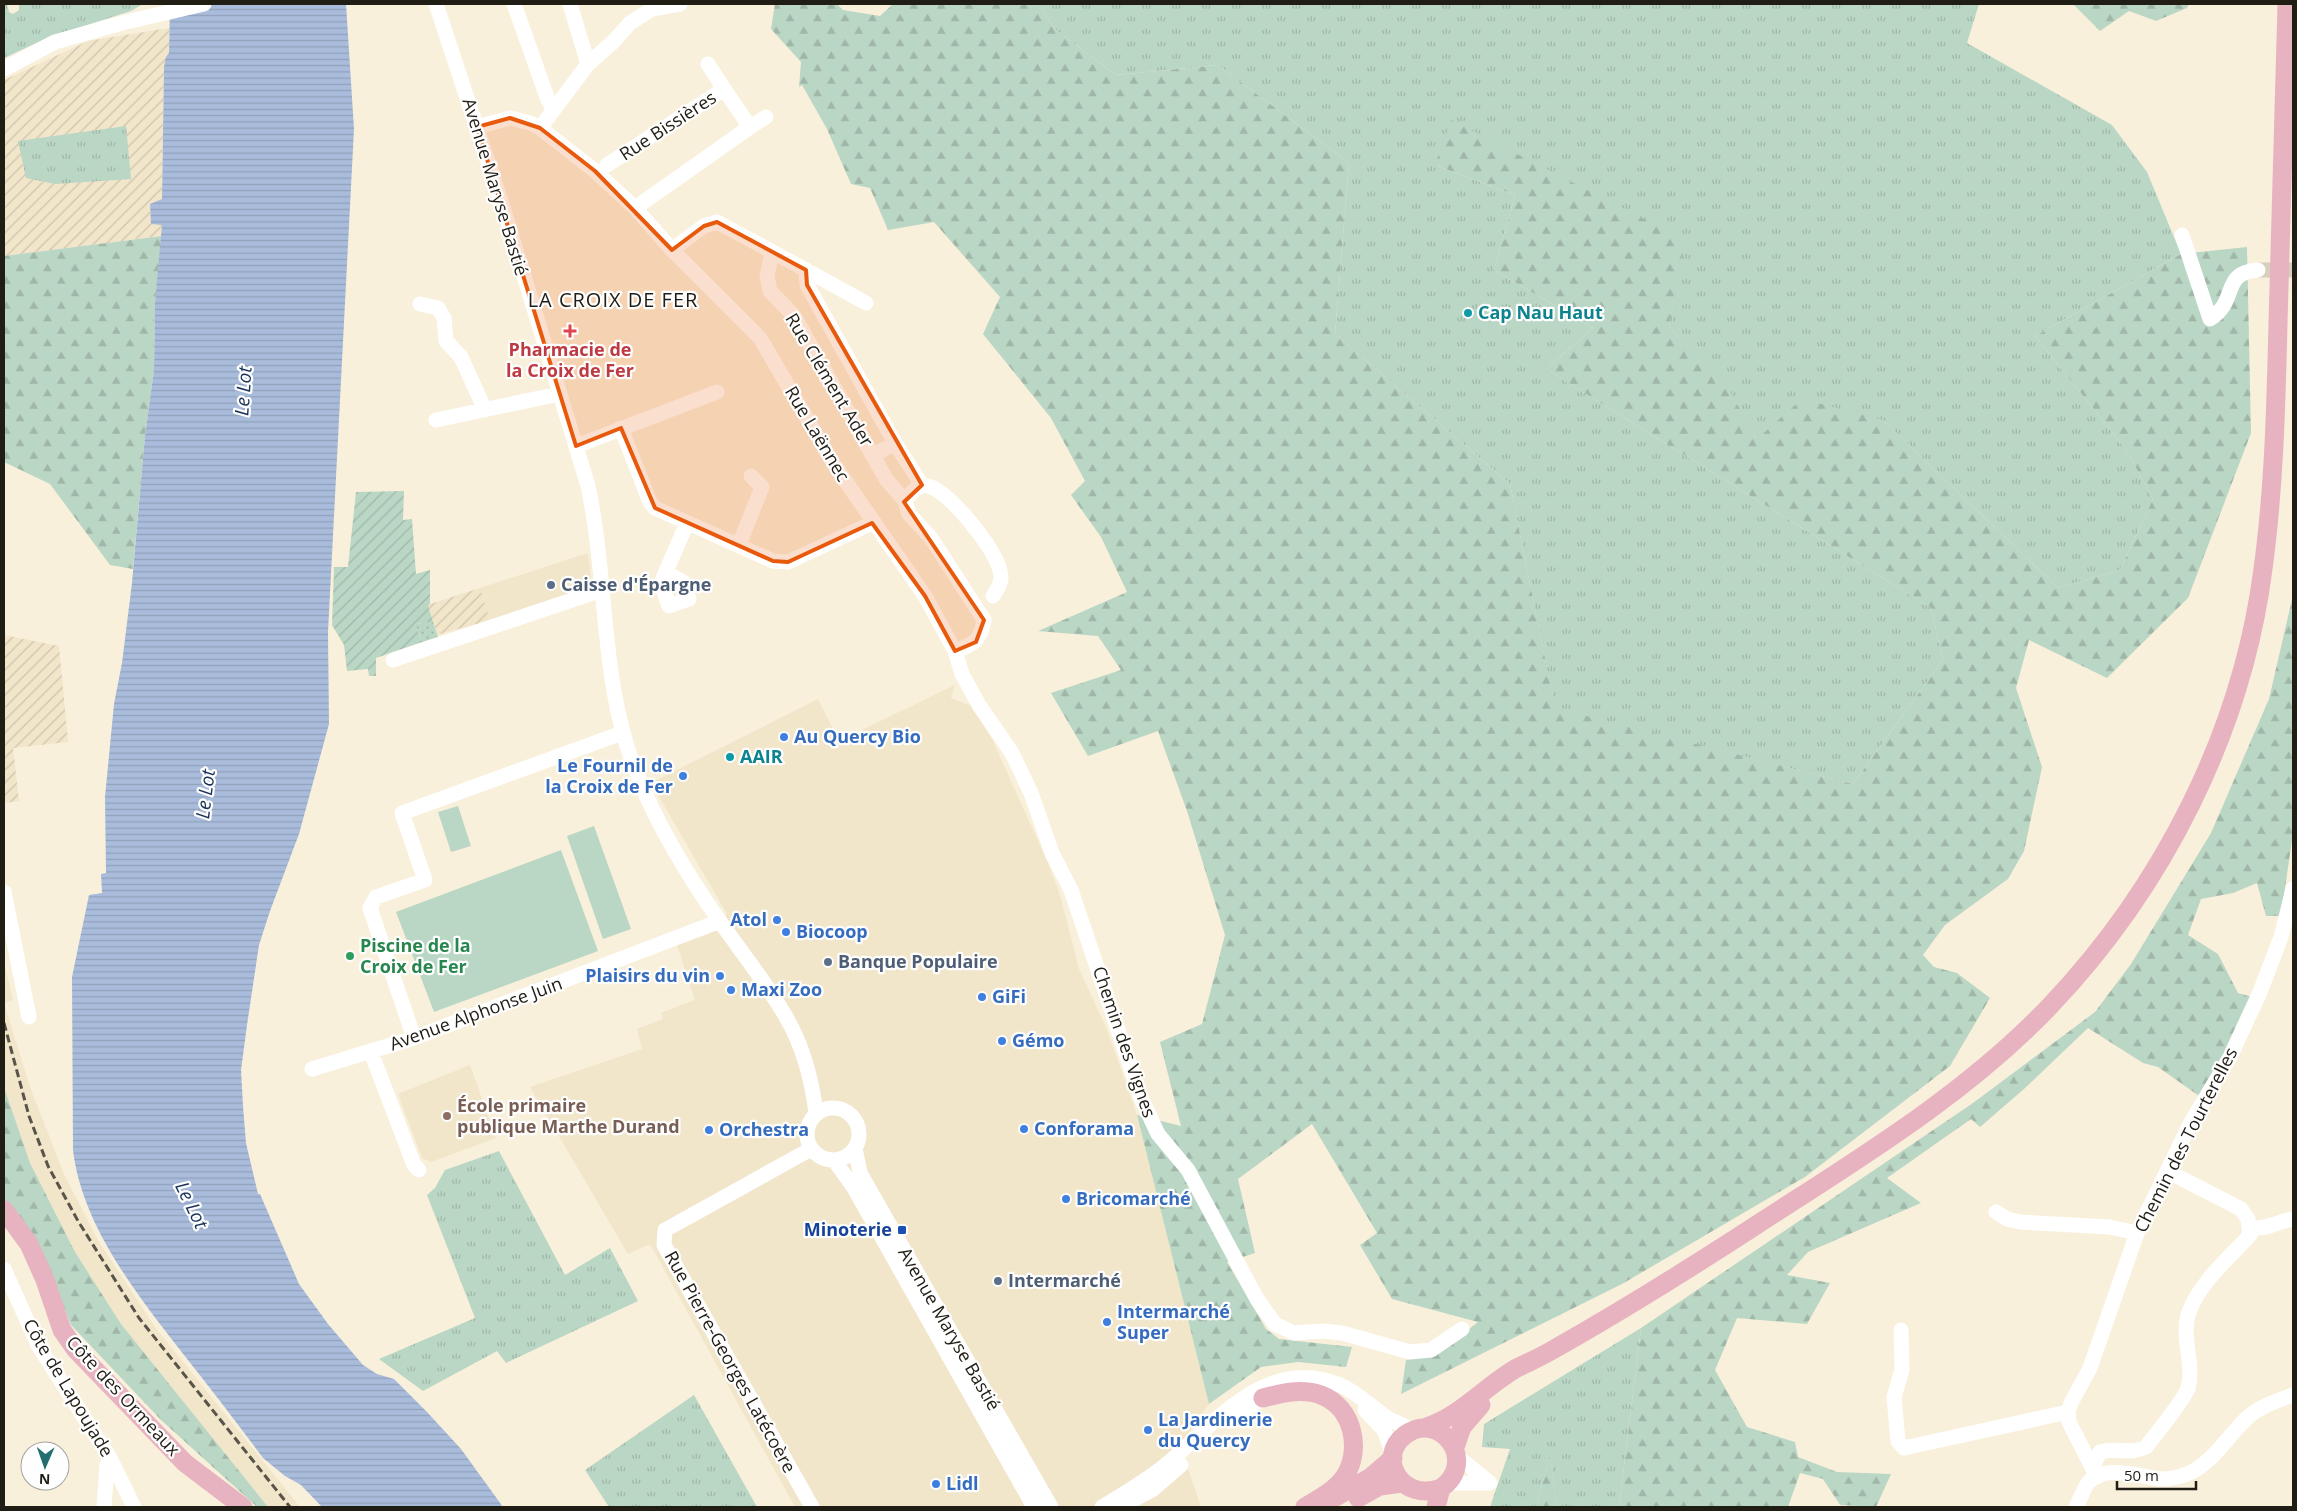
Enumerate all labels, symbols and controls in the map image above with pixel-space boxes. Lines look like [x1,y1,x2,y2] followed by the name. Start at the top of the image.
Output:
[614,85,721,165] street label: Rue Bissières
[458,95,534,278] street label: Avenue Maryse Bastié
[528,286,698,313] district label: LA CROIX DE FER
[1478,300,1603,324] place label: Cap Nau Haut
[1462,307,1474,319] marker: Cap Nau Haut
[781,308,880,451] street label: Rue Clément Ader
[564,325,576,337] marker: Pharmacie de la Croix de Fer
[506,337,634,382] place label: Pharmacie de la Croix de Fer
[228,365,258,417] water label: Le Lot
[780,381,856,486] street label: Rue Laënnec
[561,572,711,596] place label: Caisse d'Épargne
[545,579,557,591] marker: Caisse d'Épargne
[794,724,921,748] place label: Au Quercy Bio
[778,731,790,743] marker: Au Quercy Bio
[740,744,783,768] place label: AAIR
[724,751,736,763] marker: AAIR
[545,753,673,798] place label: Le Fournil de la Croix de Fer
[189,767,221,820] water label: Le Lot
[677,770,689,782] marker: Le Fournil de la Croix de Fer
[730,907,767,931] place label: Atol
[771,914,783,926] marker: Atol
[796,919,868,943] place label: Biocoop
[780,926,792,938] marker: Biocoop
[360,933,471,978] place label: Piscine de la Croix de Fer
[838,949,998,973] place label: Banque Populaire
[344,950,356,962] marker: Piscine de la Croix de Fer
[822,956,834,968] marker: Banque Populaire
[585,963,710,987] place label: Plaisirs du vin
[1088,963,1162,1121] street label: Chemin des Vignes
[714,970,726,982] marker: Plaisirs du vin
[386,971,565,1055] street label: Avenue Alphonse Juin
[741,977,822,1001] place label: Maxi Zoo
[725,984,737,996] marker: Maxi Zoo
[992,984,1026,1008] place label: GiFi
[976,991,988,1003] marker: GiFi
[1012,1028,1065,1052] place label: Gémo
[996,1035,1008,1047] marker: Gémo
[2128,1043,2242,1236] street label: Chemin des Tourterelles
[457,1093,680,1138] place label: École primaire publique Marthe Durand
[441,1110,453,1122] marker: École primaire publique Marthe Durand
[1034,1116,1134,1140] place label: Conforama
[719,1117,809,1141] place label: Orchestra
[1018,1123,1030,1135] marker: Conforama
[703,1124,715,1136] marker: Orchestra
[169,1177,215,1234] water label: Le Lot
[1076,1186,1191,1210] place label: Bricomarché
[1060,1193,1072,1205] marker: Bricomarché
[804,1217,892,1241] place label: Minoterie
[896,1224,908,1236] marker: Minoterie
[893,1243,1006,1414] street label: Avenue Maryse Bastié
[660,1246,802,1477] street label: Rue Pierre-Georges Latécoère
[1008,1268,1121,1292] place label: Intermarché
[992,1275,1004,1287] marker: Intermarché
[1117,1299,1230,1344] place label: Intermarché Super
[18,1314,120,1461] street label: Côte de Lapoujade
[1101,1316,1113,1328] marker: Intermarché Super
[62,1330,186,1461] street label: Côte des Ormeaux
[1158,1407,1272,1452] place label: La Jardinerie du Quercy
[1142,1424,1154,1436] marker: La Jardinerie du Quercy
[20,1441,70,1491] north arrow
[2117,1458,2196,1490] scale bar
[2124,1465,2159,1485] text: 50 m
[39,1470,51,1489] text: N
[946,1471,979,1495] place label: Lidl
[930,1478,942,1490] marker: Lidl

